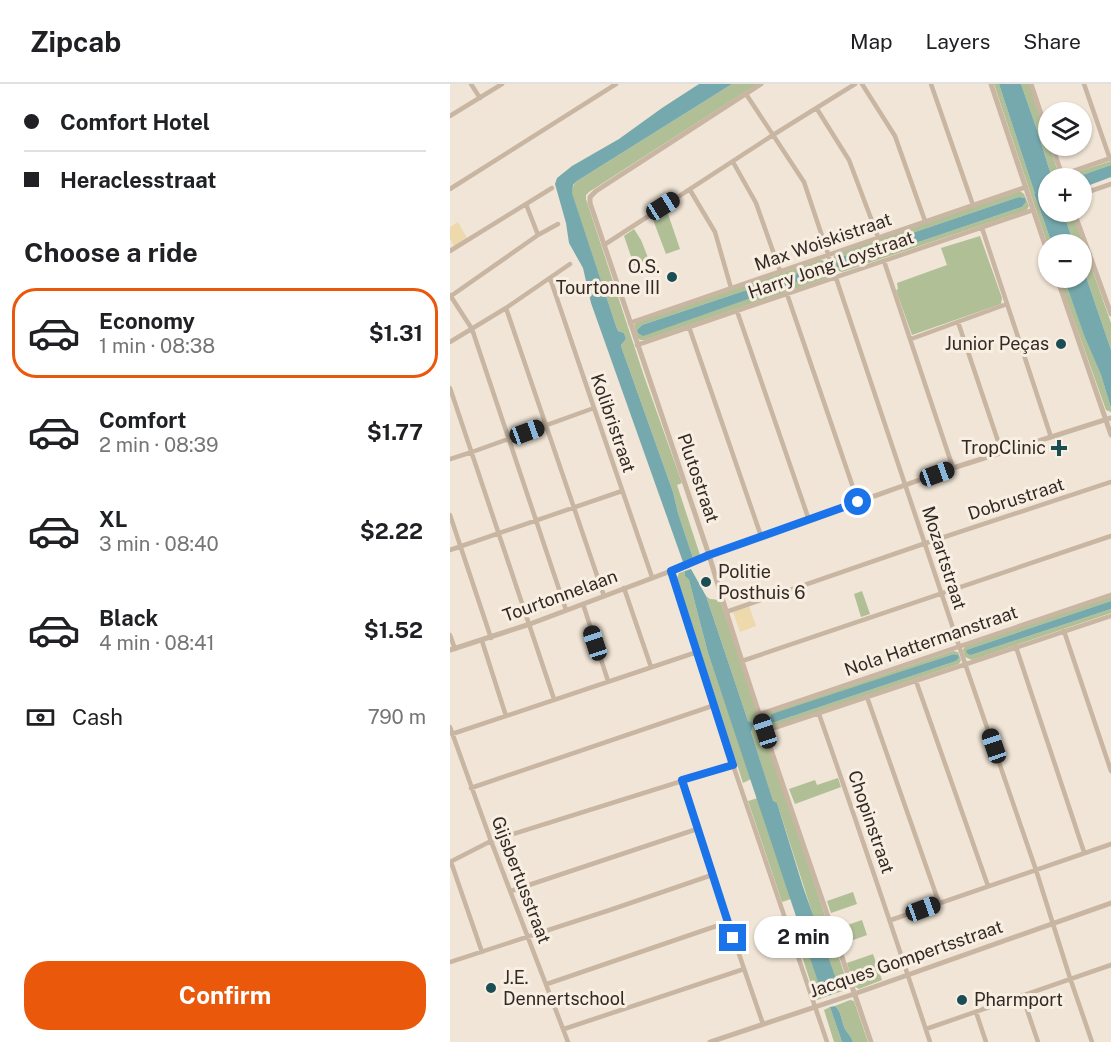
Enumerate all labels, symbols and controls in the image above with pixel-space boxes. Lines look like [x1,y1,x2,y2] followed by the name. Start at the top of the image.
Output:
[30,25,121,58] text: Zipcab
[850,29,893,54] text: Map
[926,29,990,54] text: Layers
[1023,29,1081,54] text: Share
[1038,102,1092,288] map controls
[1038,102,1092,156] button: layers
[60,109,210,135] text: Comfort Hotel
[60,167,216,193] text: Heraclesstraat
[1038,168,1092,222] button: +
[643,189,683,223] car
[752,208,894,275] street label: Max Woiskistraat
[745,226,916,303] street label: Harry Jong Loystraat
[1038,234,1092,288] button: −
[24,236,198,268] text: Choose a ride
[556,256,660,298] place label: O.S. Tourtonne III
[665,270,679,284] marker: O.S. Tourtonne III
[27,306,81,360] icon: car
[99,308,195,334] text: Economy
[369,320,423,346] text: $1.31
[945,333,1049,354] place label: Junior Peças
[99,334,215,358] text: 1 min · 08:38
[1054,337,1068,351] marker: Junior Peças
[587,371,640,475] street label: Kolibristraat
[27,405,81,459] icon: car
[99,407,186,433] text: Comfort
[507,417,547,447] car
[367,419,423,445] text: $1.77
[673,430,724,525] street label: Plutostraat
[99,433,218,457] text: 2 min · 08:39
[961,437,1046,458] place label: TropClinic
[1050,439,1068,457] marker: TropClinic
[917,459,957,489] car
[965,473,1067,524] street label: Dobrustraat
[844,488,871,515] route start
[27,504,81,558] icon: car
[918,504,971,612] street label: Mozartstraat
[99,506,127,532] text: XL
[360,518,423,544] text: $2.22
[99,532,219,556] text: 3 min · 08:40
[718,561,805,603] place label: Politie Posthuis 6
[500,565,620,626] street label: Tourtonnelaan
[699,575,713,589] marker: Politie Posthuis 6
[842,601,1020,680] street label: Nola Hattermanstraat
[27,603,81,657] icon: car
[99,605,158,631] text: Black
[364,617,423,643] text: $1.52
[581,623,609,663] car
[99,631,215,655] text: 4 min · 08:41
[24,701,57,734] icon: cash
[72,704,123,730] text: Cash
[368,705,426,729] text: 790 m
[751,711,779,751] car
[980,726,1008,766] car
[844,768,899,876] street label: Chopinstraat
[488,813,555,946] street label: Gijsbertusstraat
[903,894,943,924] car
[806,916,1005,1002] street label: Jacques Gompertsstraat
[754,917,853,959] callout: 2 min
[719,924,746,951] route end
[777,925,830,949] text: 2 min
[24,961,426,1030] button: Confirm
[503,967,625,1009] place label: J.E. Dennertschool
[484,981,498,995] marker: J.E. Dennertschool
[974,989,1063,1010] place label: Pharmport
[955,993,969,1007] marker: Pharmport

